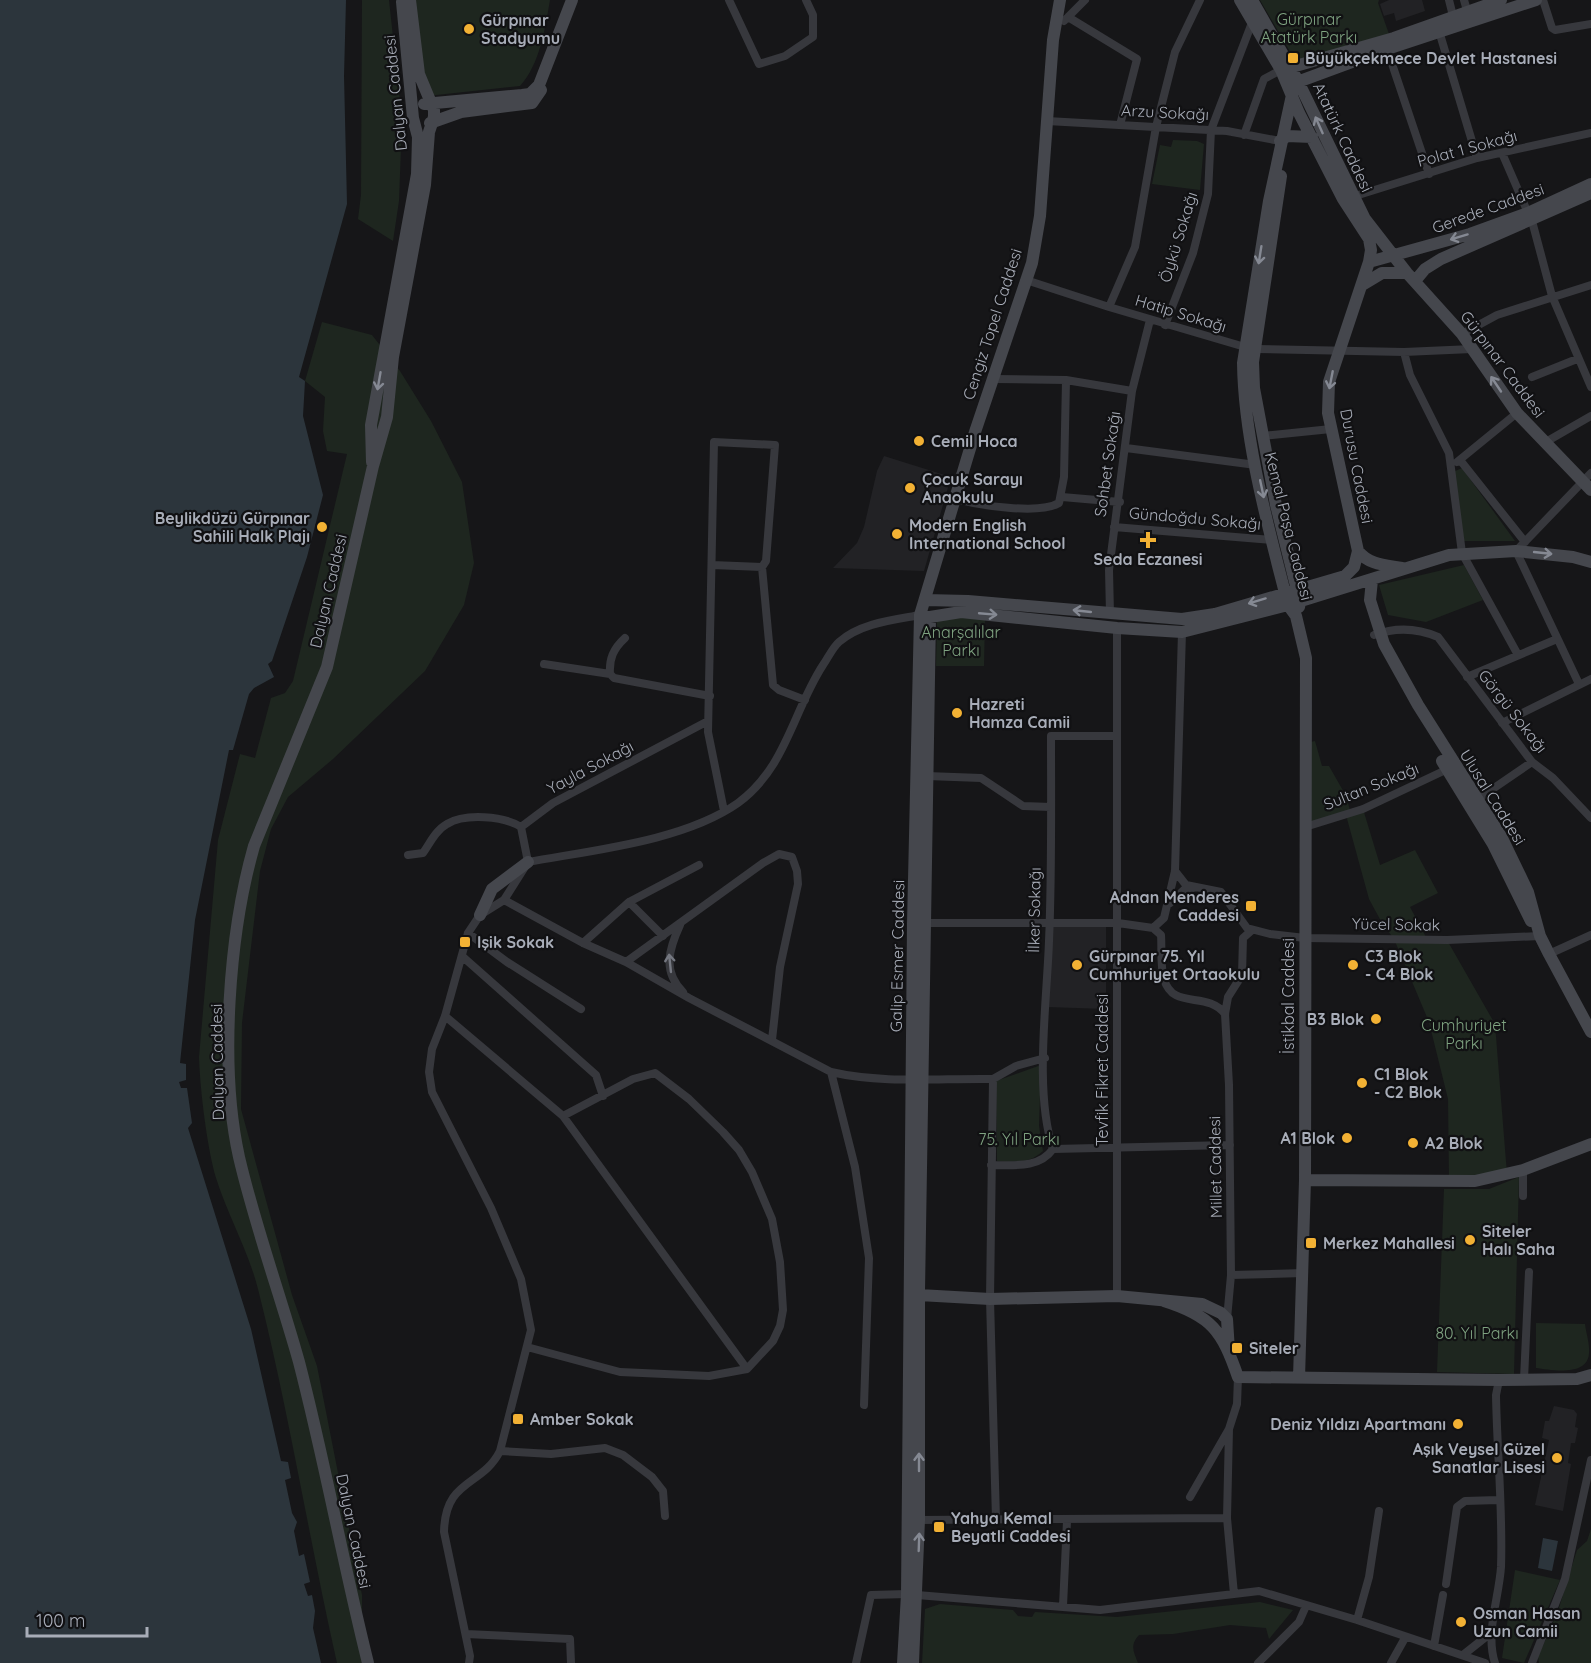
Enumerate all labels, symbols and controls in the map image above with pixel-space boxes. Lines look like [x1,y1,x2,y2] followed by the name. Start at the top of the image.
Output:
[1261,9,1357,47] park label: Gürpınar Atatürk Parkı
[481,10,560,48] place label: Gürpınar Stadyumu
[462,22,476,36] marker: Gürpınar Stadyumu
[379,34,411,152] street label: Dalyan Caddesi
[1305,48,1557,68] place label: Büyükçekmece Devlet Hastanesi
[1286,51,1300,65] marker: Büyükçekmece Devlet Hastanesi
[1309,79,1377,195] street label: Atatürk Caddesi
[1121,100,1209,124] street label: Arzu Sokağı
[1313,117,1324,135] one-way arrow
[1415,125,1519,171] street label: Polat 1 Sokağı
[1429,178,1547,238] street label: Gerede Caddesi
[1155,189,1201,285] street label: Öykü Sokağı
[1450,232,1469,243] one-way arrow
[1254,245,1265,265] one-way arrow
[958,246,1026,402] street label: Cengiz Topel Caddesi
[1133,290,1229,336] street label: Hatip Sokağı
[1456,307,1550,421] street label: Gürpınar Caddesi
[374,370,385,390] one-way arrow
[1325,370,1336,389] one-way arrow
[1490,377,1502,393] one-way arrow
[1336,407,1378,525] street label: Durusu Caddesi
[1090,410,1124,518] street label: Sohbet Sokağı
[931,431,1018,451] place label: Cemil Hoca
[912,434,926,448] marker: Cemil Hoca
[1261,450,1317,602] street label: Kemal Paşa Caddesi
[922,469,1023,507] place label: Çocuk Sarayı Anaokulu
[1256,479,1268,498] one-way arrow
[903,481,917,495] marker: Çocuk Sarayı Anaokulu
[1128,502,1262,534] street label: Gündoğdu Sokağı
[155,508,310,546] place label: Beylikdüzü Gürpınar Sahili Halk Plajı
[909,515,1066,553] place label: Modern English International School
[315,520,329,534] marker: Beylikdüzü Gürpınar Sahili Halk Plajı
[890,527,904,541] marker: Modern English International School
[305,532,351,650] street label: Dalyan Caddesi
[1141,533,1155,547] marker: Seda Eczanesi
[1533,548,1553,559] one-way arrow
[1093,549,1203,569] place label: Seda Eczanesi
[1248,596,1267,607] one-way arrow
[1073,605,1093,616] one-way arrow
[978,609,998,620] one-way arrow
[921,622,1001,660] park label: Anarşalılar Parkı
[1474,665,1552,757] street label: Görgü Sokağı
[969,694,1070,732] place label: Hazreti Hamza Camii
[950,706,964,720] marker: Hazreti Hamza Camii
[543,736,637,798] street label: Yayla Sokağı
[1456,745,1530,849] street label: Ulusal Caddesi
[1321,758,1421,814] street label: Sultan Sokağı
[1023,867,1045,953] street label: İlker Sokağı
[886,880,908,1032] street label: Galip Esmer Caddesi
[1110,887,1239,925] place label: Adnan Menderes Caddesi
[1244,899,1258,913] marker: Adnan Menderes Caddesi
[1352,913,1440,935] street label: Yücel Sokak
[477,932,554,952] place label: Işik Sokak
[458,935,472,949] marker: Işik Sokak
[1278,938,1298,1054] street label: İstikbal Caddesi
[1089,946,1260,984] place label: Gürpınar 75. Yıl Cumhuriyet Ortaokulu
[1365,946,1433,984] place label: C3 Blok - C4 Blok
[664,954,675,973] one-way arrow
[1070,958,1084,972] marker: Gürpınar 75. Yıl Cumhuriyet Ortaokulu
[1346,958,1360,972] marker: C3 Blok - C4 Blok
[1092,994,1112,1146] street label: Tevfik Fikret Caddesi
[206,1004,228,1120] street label: Dalyan Caddesi
[1307,1009,1364,1029] place label: B3 Blok
[1369,1012,1383,1026] marker: B3 Blok
[1421,1015,1507,1053] park label: Cumhuriyet Parkı
[1374,1064,1442,1102] place label: C1 Blok - C2 Blok
[1355,1076,1369,1090] marker: C1 Blok - C2 Blok
[1204,1116,1226,1218] street label: Millet Caddesi
[1280,1128,1335,1148] place label: A1 Blok
[978,1129,1060,1149] park label: 75. Yıl Parkı
[1340,1131,1354,1145] marker: A1 Blok
[1425,1133,1483,1153] place label: A2 Blok
[1406,1136,1420,1150] marker: A2 Blok
[1482,1221,1555,1259] place label: Siteler Halı Saha
[1323,1233,1455,1253] place label: Merkez Mahallesi
[1463,1233,1477,1247] marker: Siteler Halı Saha
[1304,1236,1318,1250] marker: Merkez Mahallesi
[1435,1323,1519,1343] park label: 80. Yıl Parkı
[1249,1338,1299,1358] place label: Siteler
[1230,1341,1244,1355] marker: Siteler
[530,1409,634,1429] place label: Amber Sokak
[511,1412,525,1426] marker: Amber Sokak
[1270,1414,1446,1434] place label: Deniz Yıldızı Apartmanı
[1451,1417,1465,1431] marker: Deniz Yıldızı Apartmanı
[1413,1439,1545,1477] place label: Aşık Veysel Güzel Sanatlar Lisesi
[1550,1451,1564,1465] marker: Aşık Veysel Güzel Sanatlar Lisesi
[913,1452,925,1472] one-way arrow
[332,1472,376,1590] street label: Dalyan Caddesi
[951,1508,1071,1546] place label: Yahya Kemal Beyatli Caddesi
[932,1520,946,1534] marker: Yahya Kemal Beyatli Caddesi
[913,1532,924,1552] one-way arrow
[27,1600,147,1638] scale bar
[1473,1603,1581,1641] place label: Osman Hasan Uzun Camii
[36,1609,85,1632] text: 100 m
[1454,1615,1468,1629] marker: Osman Hasan Uzun Camii

